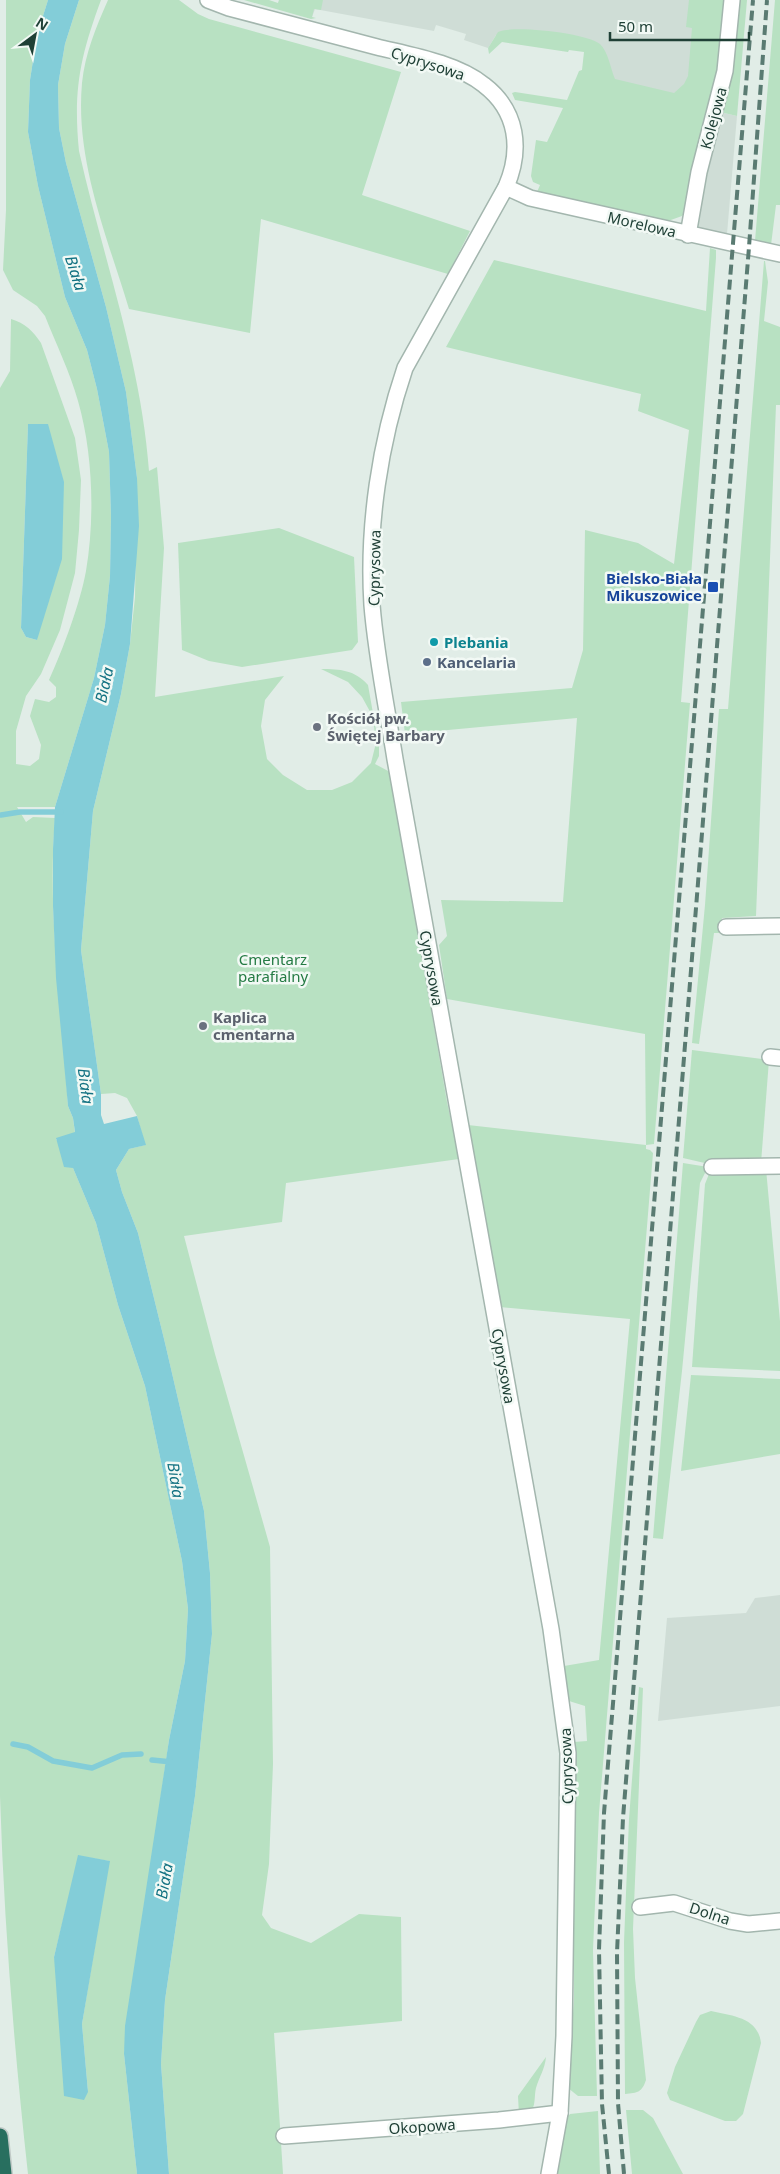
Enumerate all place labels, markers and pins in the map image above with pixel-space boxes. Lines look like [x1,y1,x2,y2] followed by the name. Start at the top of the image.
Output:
[606,568,702,605] place label: Bielsko-Biała Mikuszowice
[706,580,720,594] marker: Bielsko-Biała Mikuszowice
[444,632,508,652] place label: Plebania
[428,636,440,648] marker: Plebania
[437,652,516,672] place label: Kancelaria
[421,656,433,668] marker: Kancelaria
[327,708,445,745] place label: Kościół pw. Świętej Barbary
[311,721,323,733] marker: Kościół pw. Świętej Barbary
[213,1007,295,1044] place label: Kaplica cmentarna
[197,1020,209,1032] marker: Kaplica cmentarna

